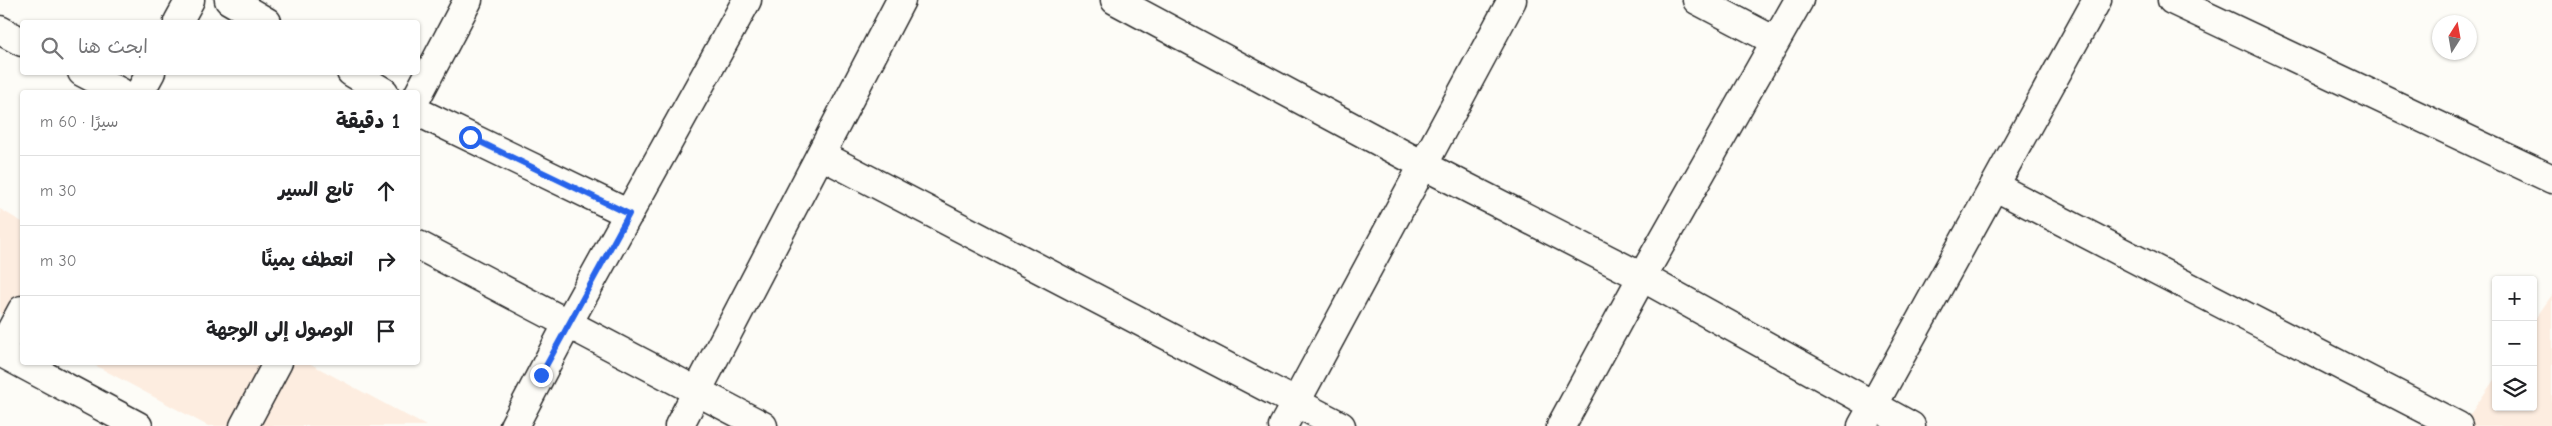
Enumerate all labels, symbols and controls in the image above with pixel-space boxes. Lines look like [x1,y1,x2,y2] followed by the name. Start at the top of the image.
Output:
[2432,15,2477,60] north arrow
[20,20,420,75] search box
[38,34,66,62] icon: search
[78,36,148,58] text: ابحث هنا
[336,109,400,133] text: 1 دقيقة
[40,113,118,131] text: سيرًا · 60 m
[459,126,482,149] route start
[372,177,400,205] icon: ahead
[279,179,353,201] text: تابع السير
[40,182,76,200] text: 30 m
[372,247,400,275] icon: right
[261,249,353,271] text: انعطف يمينًا
[40,252,76,270] text: 30 m
[2492,276,2537,411] map controls
[2492,276,2537,321] button: +
[372,317,400,345] icon: arrive
[206,319,353,341] text: الوصول إلى الوجهة
[2492,321,2537,366] button: −
[530,364,553,387] route end
[2492,366,2537,411] button: layers

